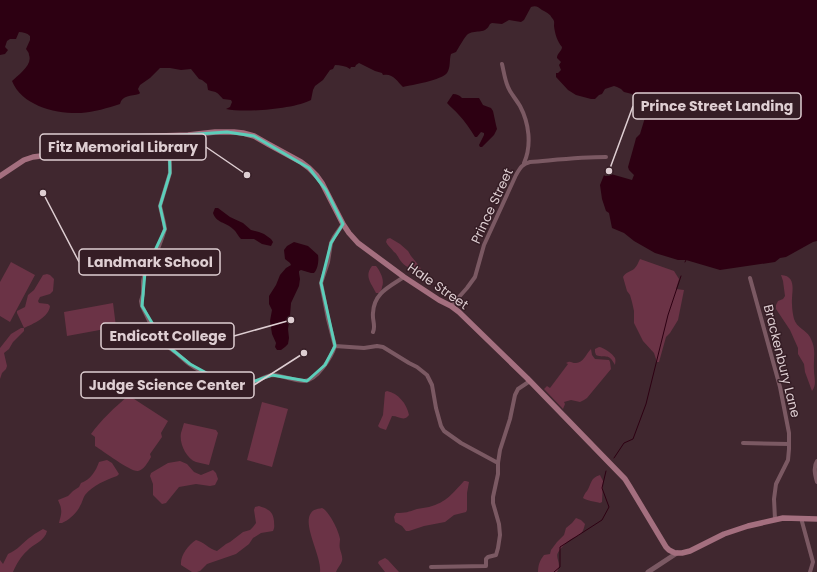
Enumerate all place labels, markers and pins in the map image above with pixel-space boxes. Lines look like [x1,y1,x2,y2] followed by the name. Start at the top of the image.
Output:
[633,93,801,119] callout: Prince Street Landing
[40,134,206,160] callout: Fitz Memorial Library
[79,249,220,275] callout: Landmark School
[101,323,234,349] callout: Endicott College
[81,372,254,398] callout: Judge Science Center

